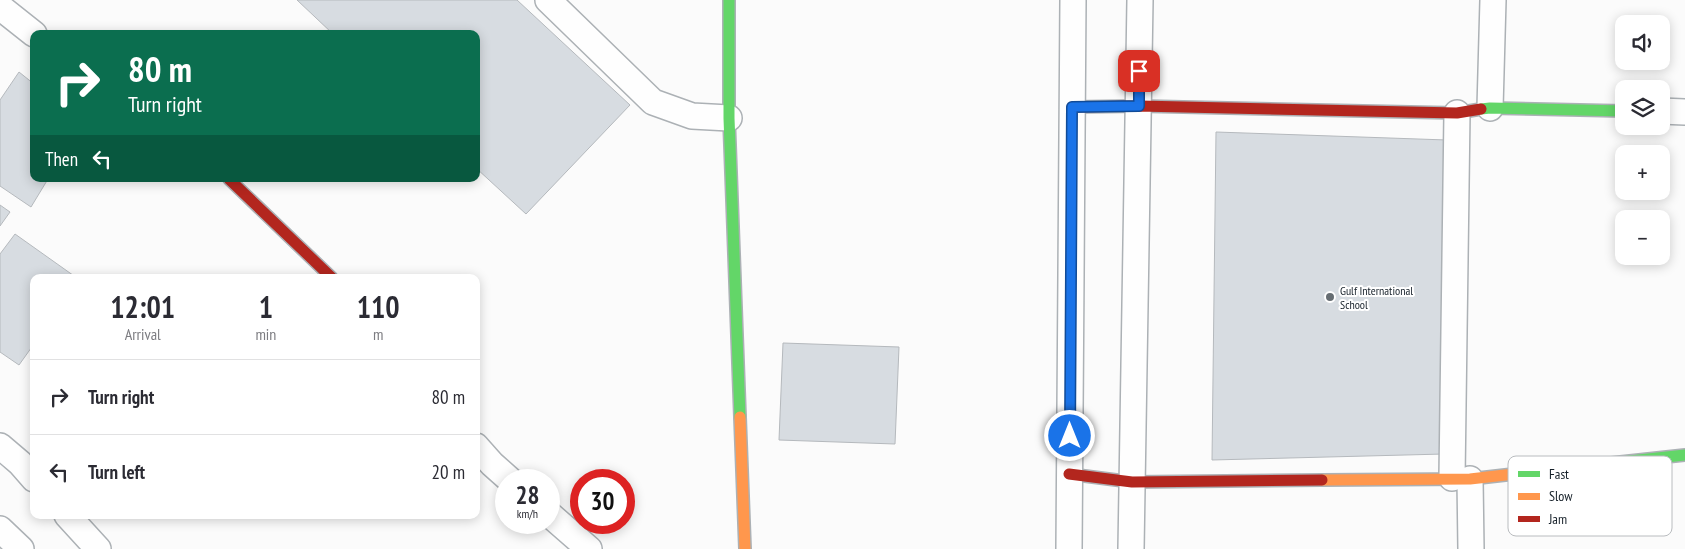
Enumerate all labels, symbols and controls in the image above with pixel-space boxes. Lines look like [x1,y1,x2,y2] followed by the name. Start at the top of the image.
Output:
[1615,15,1670,265] map controls
[1615,15,1670,70] button: sound
[128,46,192,92] text: 80 m
[45,50,110,115] icon: right
[1118,50,1160,92] pin
[1125,57,1153,85] icon: arrive
[1615,80,1670,135] button: layers
[128,90,202,118] text: Turn right
[88,145,116,173] icon: left
[1615,145,1670,200] button: +
[45,147,78,171] text: Then
[1615,210,1670,265] button: −
[1340,283,1413,312] place label: Gulf International School
[110,287,175,326] text: 12:01
[259,287,273,326] text: 1
[357,287,400,326] text: 110
[1324,291,1336,303] marker: Gulf International School
[125,324,161,344] text: Arrival
[255,324,276,344] text: min
[373,324,383,344] text: m
[45,383,73,411] icon: right
[88,385,154,409] text: Turn right
[432,385,465,409] text: 80 m
[1043,409,1095,461] position arrow
[1508,456,1672,536] legend
[45,458,73,486] icon: left
[88,460,145,484] text: Turn left
[432,460,465,484] text: 20 m
[1549,465,1569,483] text: Fast
[570,469,635,534] speed limit sign: 30
[516,479,539,511] text: 28
[1549,487,1573,505] text: Slow
[517,506,538,521] text: km/h
[1548,510,1567,528] text: Jam

